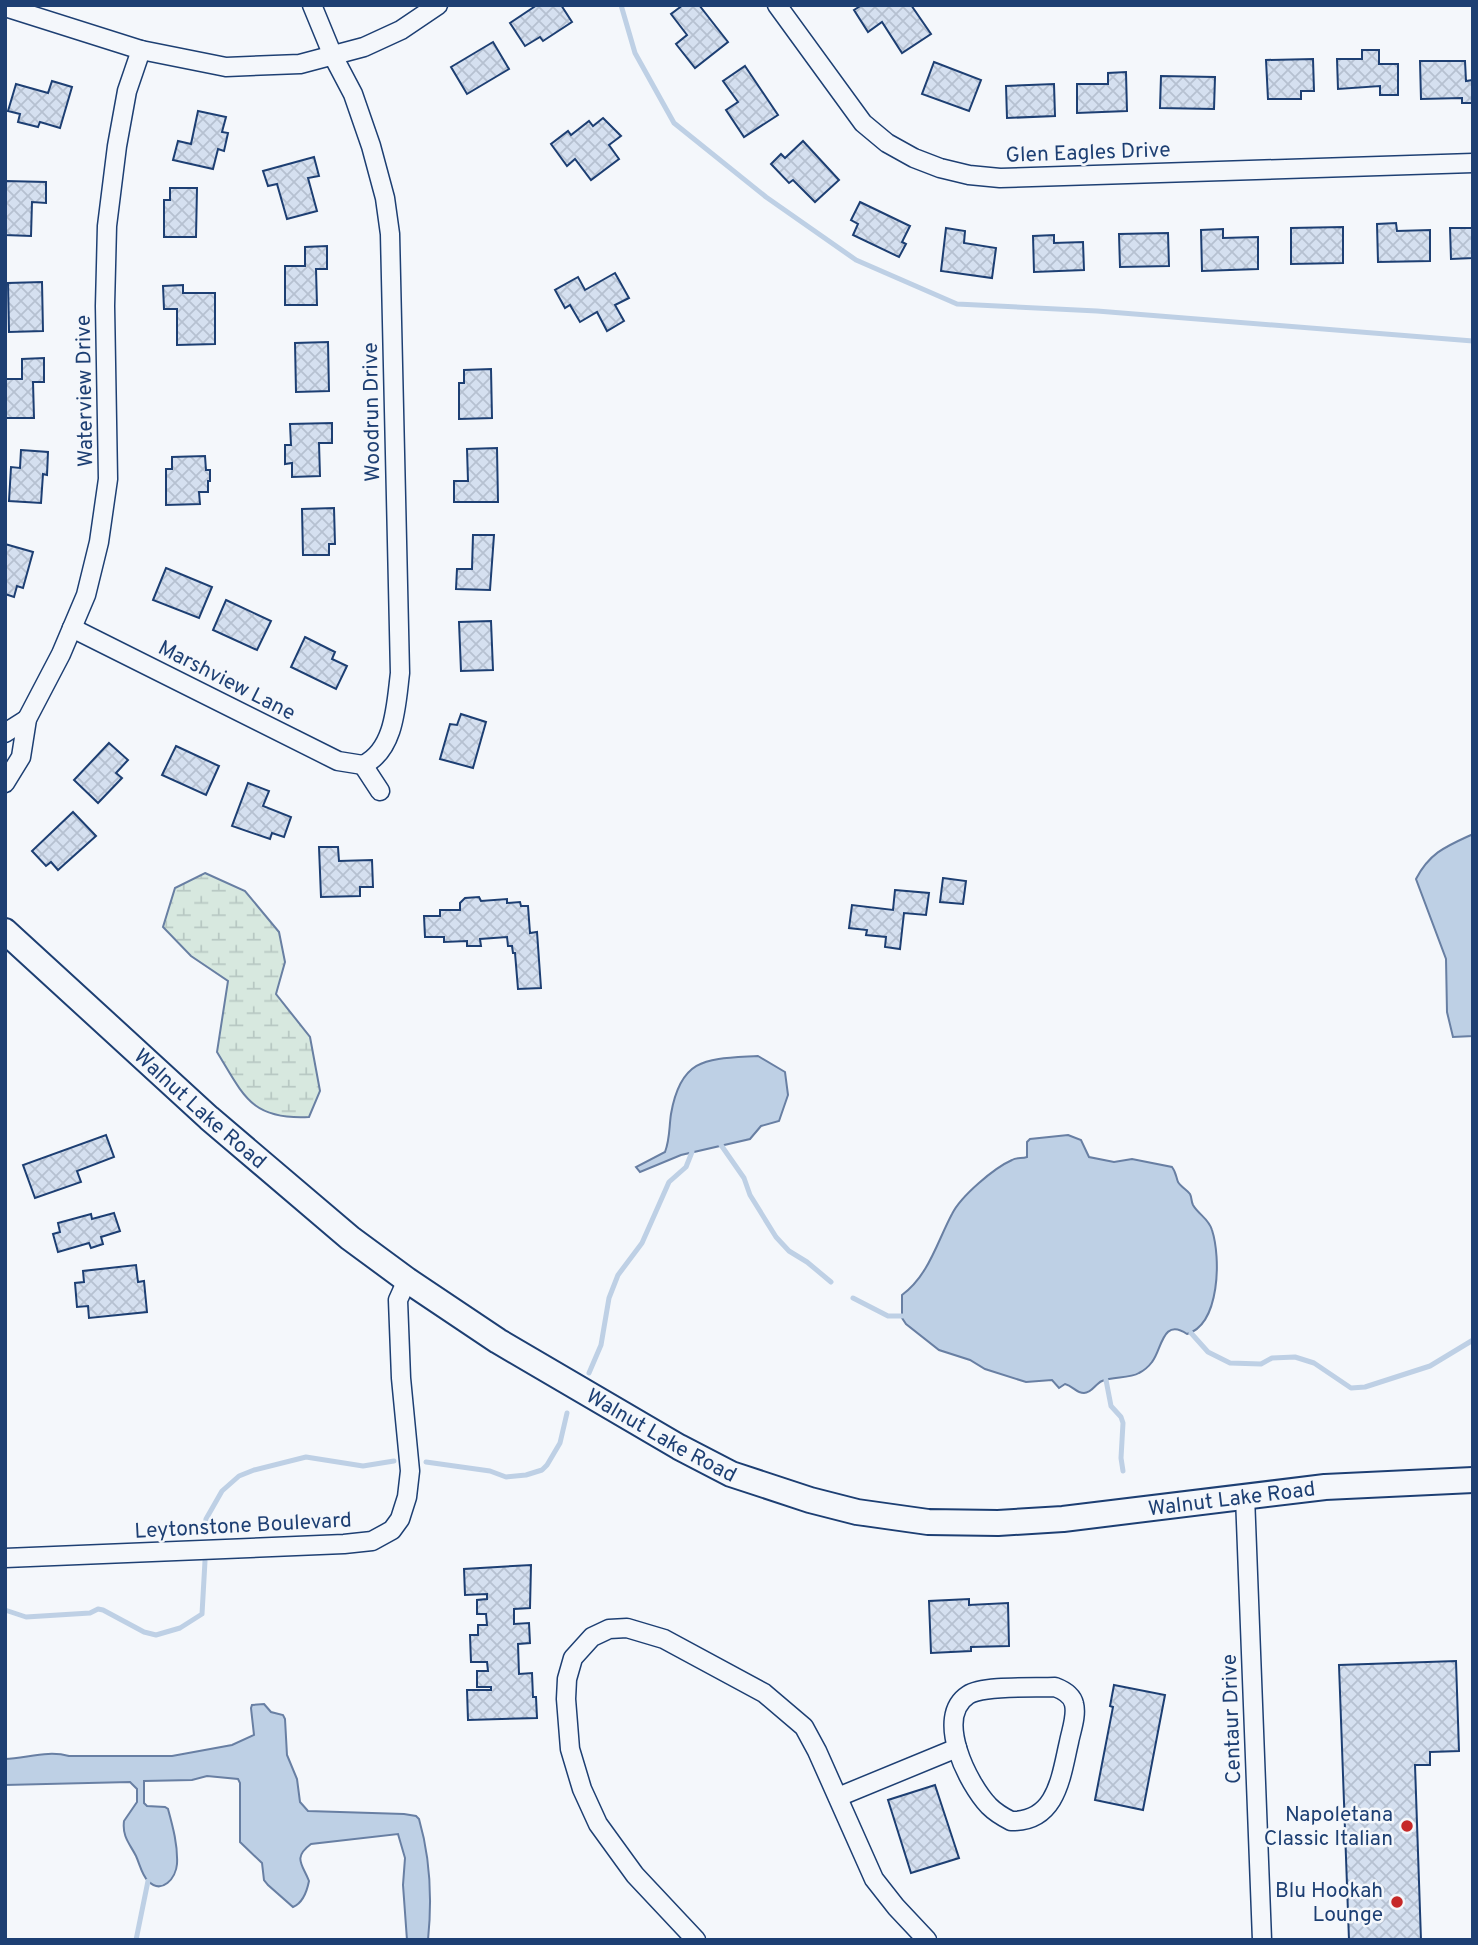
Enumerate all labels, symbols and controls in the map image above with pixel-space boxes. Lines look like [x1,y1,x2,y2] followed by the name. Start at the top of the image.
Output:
[1005,137,1171,170] street label: Glen Eagles Drive
[71,315,100,467] street label: Waterview Drive
[358,342,387,482] street label: Woodrun Drive
[153,635,300,728] street label: Marshview Lane
[127,1044,271,1176] street label: Walnut Lake Road
[581,1383,741,1489] street label: Walnut Lake Road
[1147,1476,1317,1524] street label: Walnut Lake Road
[134,1507,352,1546] street label: Leytonstone Boulevard
[1217,1653,1248,1785] street label: Centaur Drive
[1264,1802,1393,1853] place label: Napoletana Classic Italian
[1399,1818,1415,1834] marker: Napoletana Classic Italian
[1275,1878,1383,1929] place label: Blu Hookah Lounge
[1389,1894,1405,1910] marker: Blu Hookah Lounge

